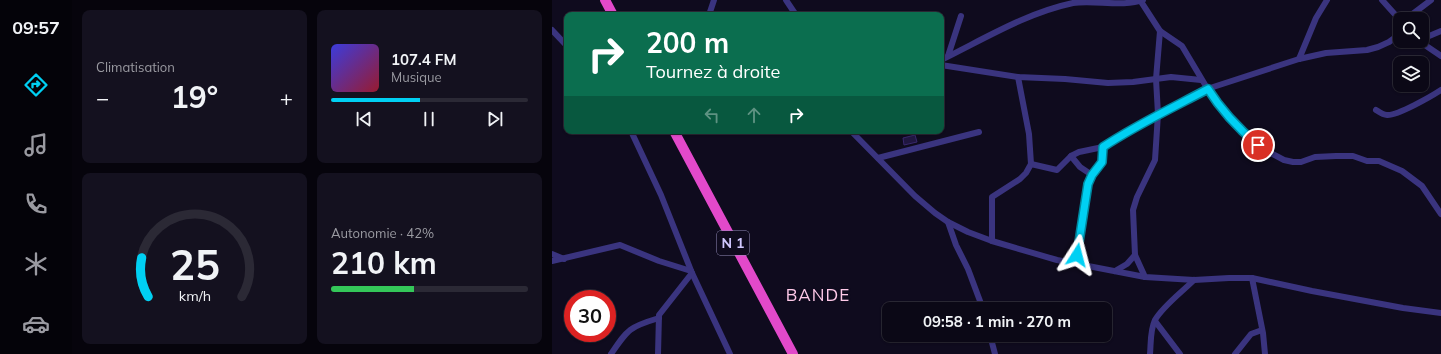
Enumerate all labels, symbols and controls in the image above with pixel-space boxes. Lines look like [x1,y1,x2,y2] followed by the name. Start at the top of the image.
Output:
[1393,12,1429,92] map controls
[1393,12,1429,48] button: search
[12,16,60,39] text: 09:57
[646,25,729,60] text: 200 m
[580,28,632,80] icon: right
[391,50,456,69] text: 107.4 FM
[1393,56,1429,92] button: layers
[96,59,175,75] text: Climatisation
[646,60,780,83] text: Tournez à droite
[391,69,442,85] text: Musique
[22,71,50,99] icon: directions
[171,78,218,116] text: 19°
[96,84,109,112] text: −
[280,84,293,112] text: +
[701,104,723,126] icon: left
[743,104,765,126] icon: ahead
[785,104,807,126] icon: right
[353,108,375,130] icon: previous
[418,108,440,130] icon: pause
[484,108,506,130] icon: next
[1241,128,1275,162] pin
[22,131,50,159] icon: music
[1247,134,1269,156] icon: arrive
[22,190,50,218] icon: phone
[331,225,434,241] text: Autonomie · 42%
[717,231,749,255] road number: N 1
[1056,234,1098,276] position arrow
[170,237,219,289] text: 25
[331,244,437,282] text: 210 km
[22,250,50,278] icon: climate
[786,284,850,305] district label: BANDE
[178,286,211,304] text: km/h
[564,290,616,342] speed limit sign: 30
[22,310,50,338] icon: car
[923,312,1071,331] text: 09:58 · 1 min · 270 m

